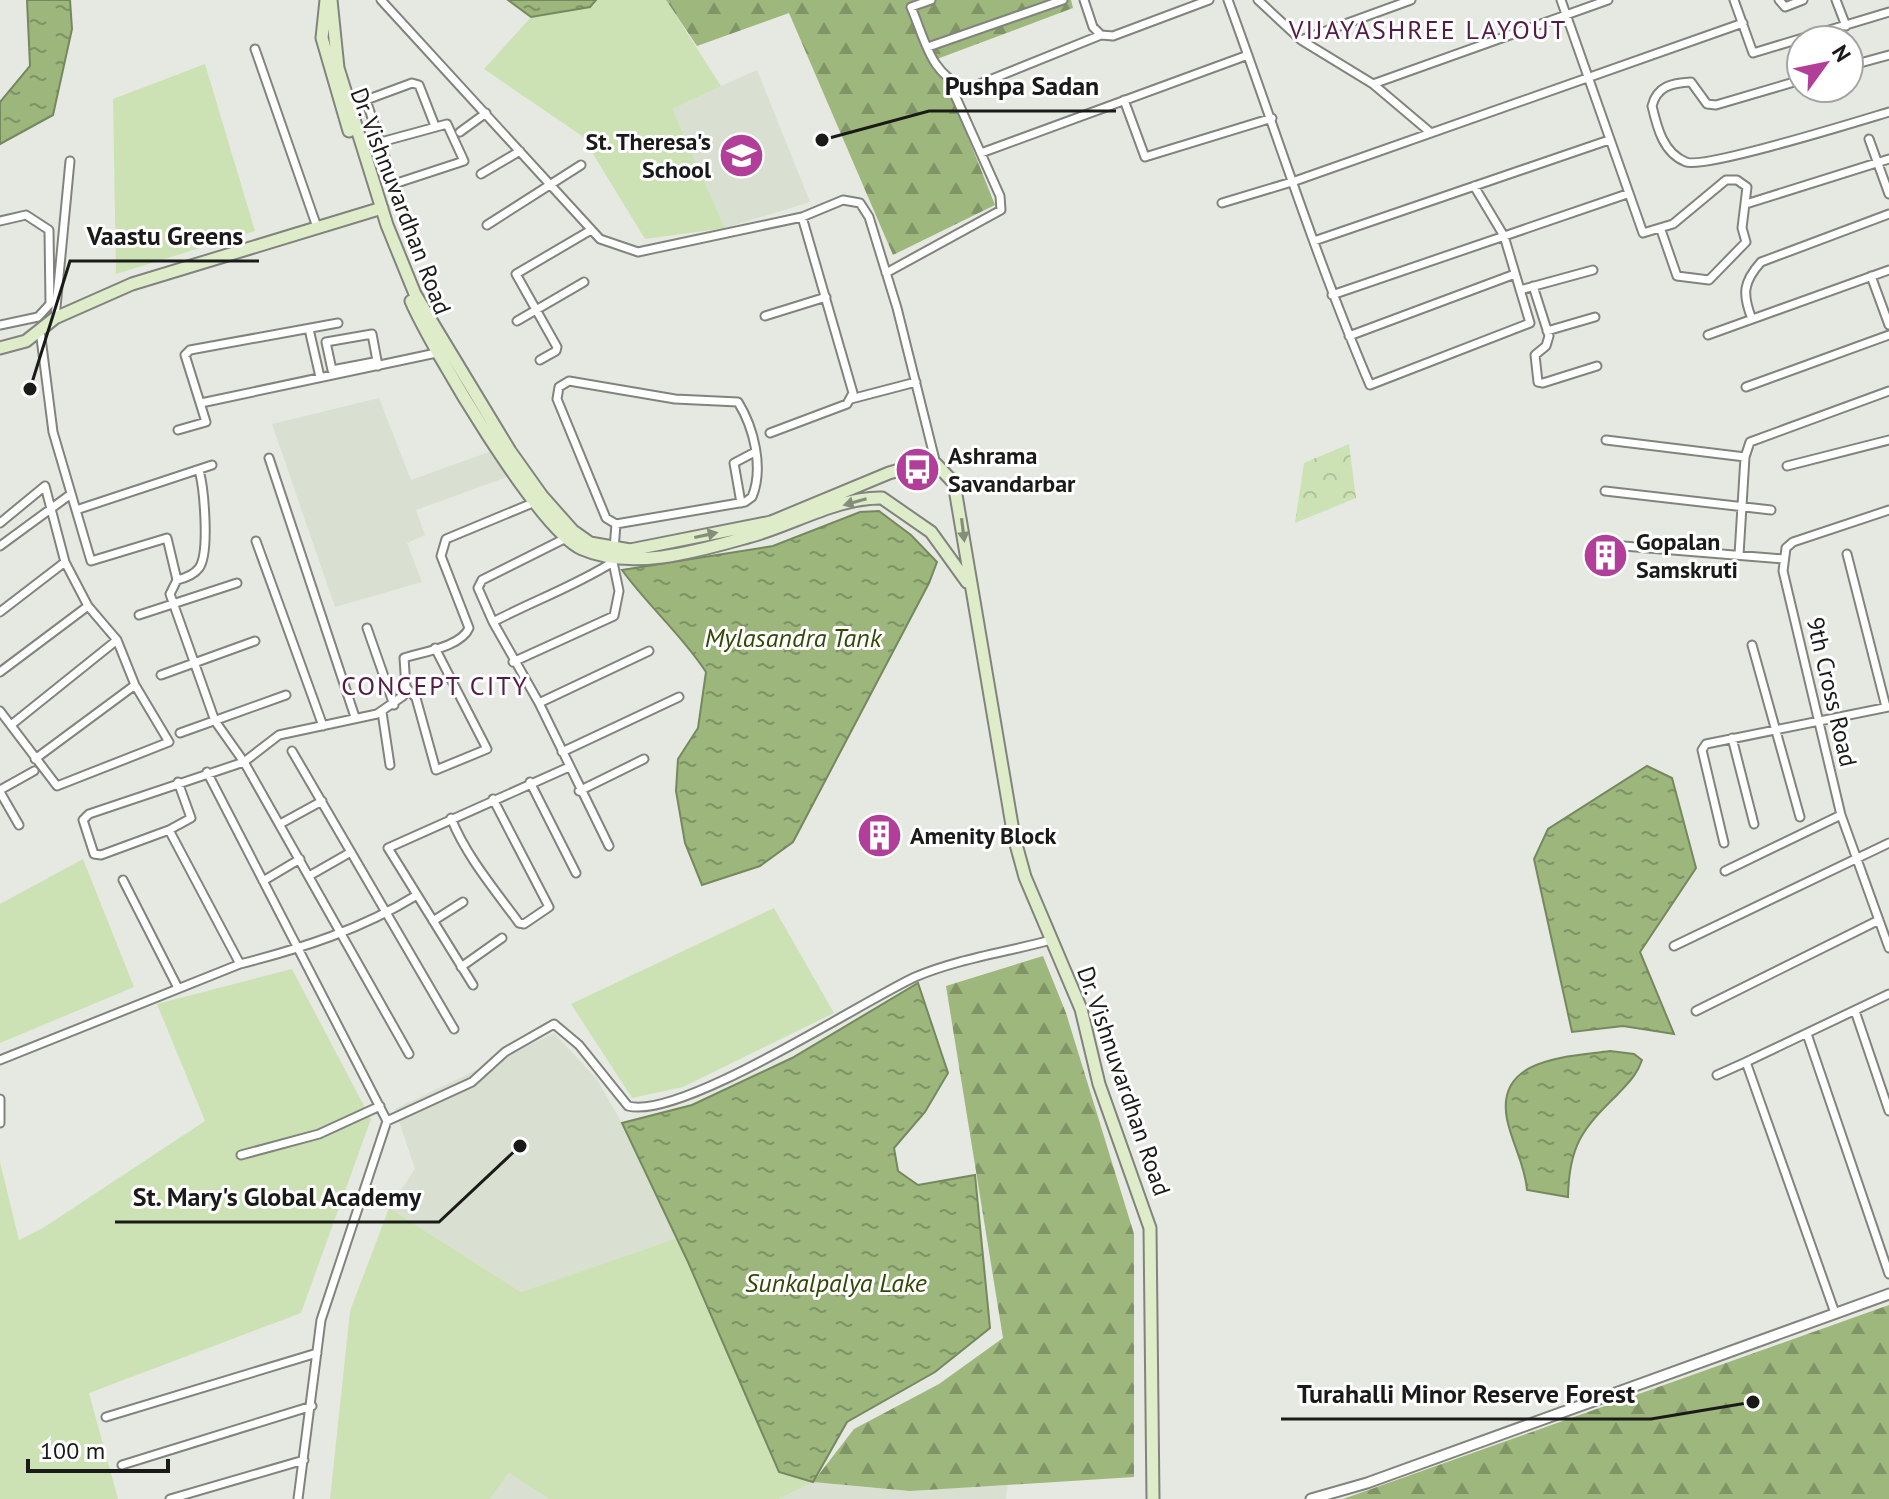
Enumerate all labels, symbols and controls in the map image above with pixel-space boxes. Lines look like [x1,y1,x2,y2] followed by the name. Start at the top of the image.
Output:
[1288,13,1567,46] district label: VIJAYASHREE LAYOUT
[1785,24,1865,104] north arrow
[1826,39,1857,67] text: N
[929,61,1116,111] callout: Pushpa Sadan
[945,69,1099,102] text: Pushpa Sadan
[343,83,459,319] street label: Dr. Vishnuvardhan Road
[585,126,712,185] place label: St. Theresa's School
[718,131,766,179] school or university icon: St. Theresa's School
[70,211,259,261] callout: Vaastu Greens
[86,219,243,252] text: Vaastu Greens
[948,440,1076,499] place label: Ashrama Savandarbar
[893,445,941,493] bus stop icon: Ashrama Savandarbar
[842,496,866,509] one-way arrow
[957,518,970,543] one-way arrow
[1636,526,1738,585] place label: Gopalan Samskruti
[694,528,719,540] one-way arrow
[1581,531,1629,579] building icon: Gopalan Samskruti
[1800,614,1864,770] street label: 9th Cross Road
[705,621,883,654] water label: Mylasandra Tank
[341,669,529,702] district label: CONCEPT CITY
[855,811,903,859] building icon: Amenity Block
[910,820,1057,851] place label: Amenity Block
[1070,962,1178,1200] street label: Dr. Vishnuvardhan Road
[115,1172,439,1222] callout: St. Mary's Global Academy
[133,1180,422,1213] text: St. Mary's Global Academy
[745,1266,927,1299] water label: Sunkalpalya Lake
[1281,1369,1651,1419] callout: Turahalli Minor Reserve Forest
[1297,1377,1635,1410] text: Turahalli Minor Reserve Forest
[28,1423,168,1473] scale bar
[40,1435,105,1466] text: 100 m

